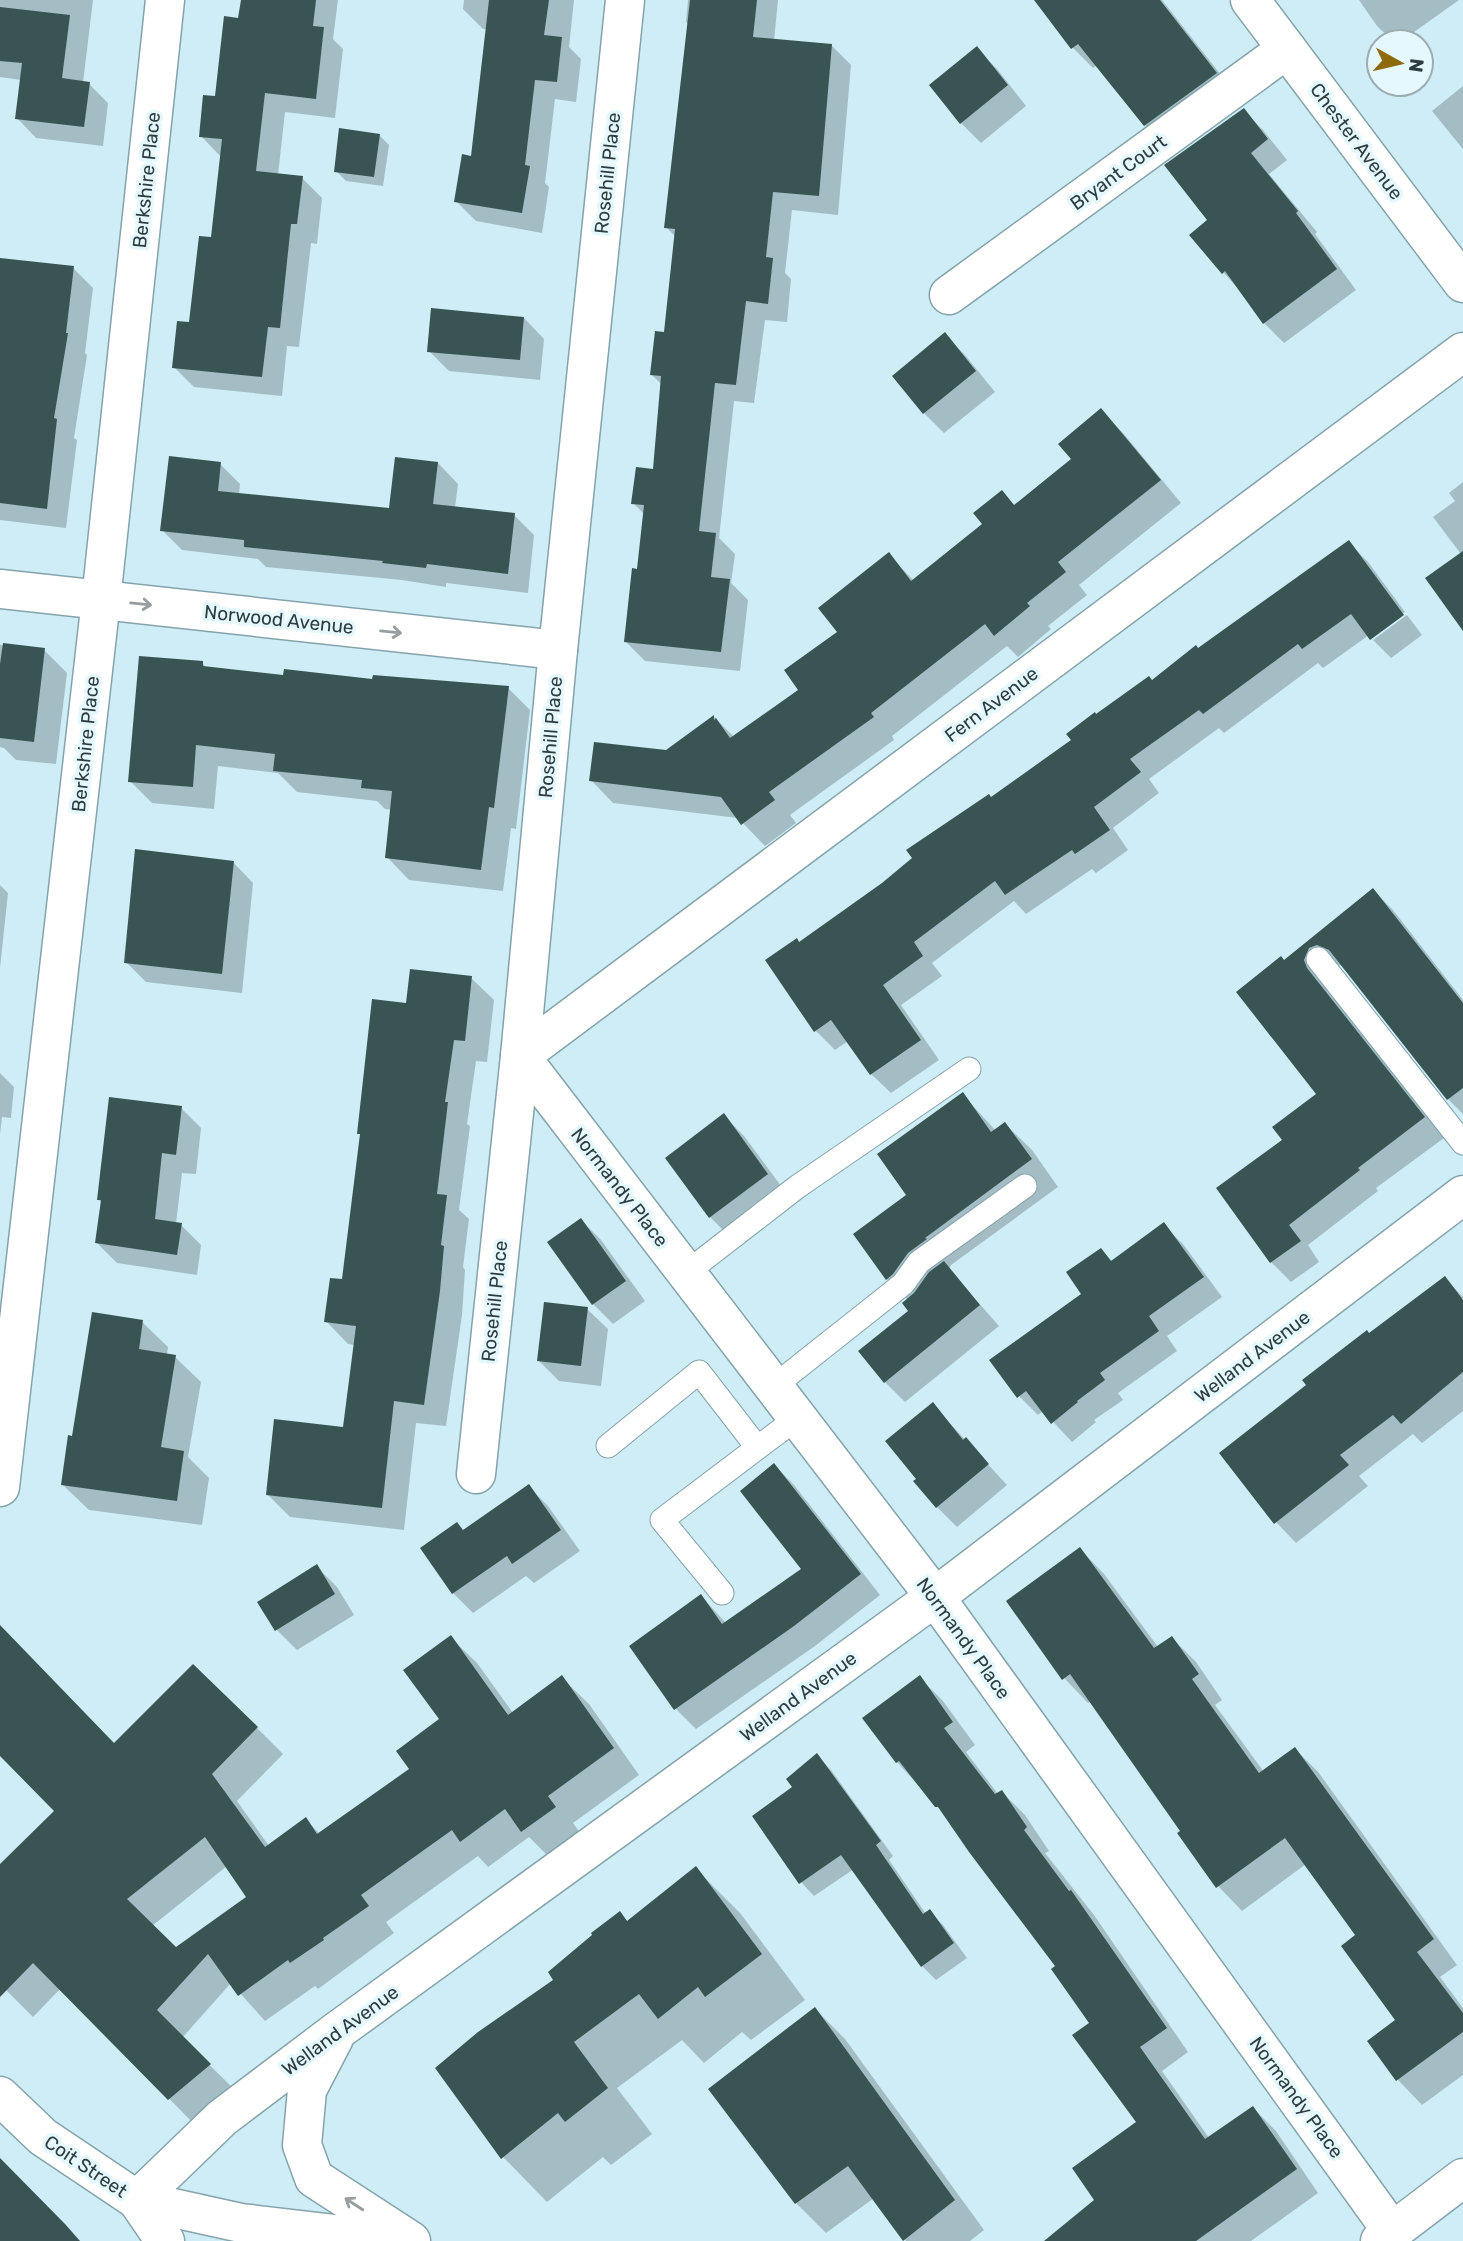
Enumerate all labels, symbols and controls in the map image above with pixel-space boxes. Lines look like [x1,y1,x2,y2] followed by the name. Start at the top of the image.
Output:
[1365,28,1435,98] north arrow
[1404,57,1429,74] text: N
[1305,78,1408,204] street label: Chester Avenue
[128,111,165,249] street label: Berkshire Place
[590,111,625,235] street label: Rosehill Place
[1066,129,1171,215] street label: Bryant Court
[129,598,152,611] one-way arrow
[203,600,355,639] street label: Norwood Avenue
[380,625,402,638] one-way arrow
[940,662,1043,747] street label: Fern Avenue
[67,675,104,813] street label: Berkshire Place
[534,675,567,799] street label: Rosehill Place
[566,1123,673,1251] street label: Normandy Place
[477,1239,512,1363] street label: Rosehill Place
[1190,1305,1315,1407] street label: Welland Avenue
[912,1573,1015,1704] street label: Normandy Place
[735,1646,861,1746] street label: Welland Avenue
[277,1980,403,2080] street label: Welland Avenue
[1245,2032,1348,2163] street label: Normandy Place
[40,2130,132,2203] street label: Coit Street
[344,2197,364,2211] one-way arrow

